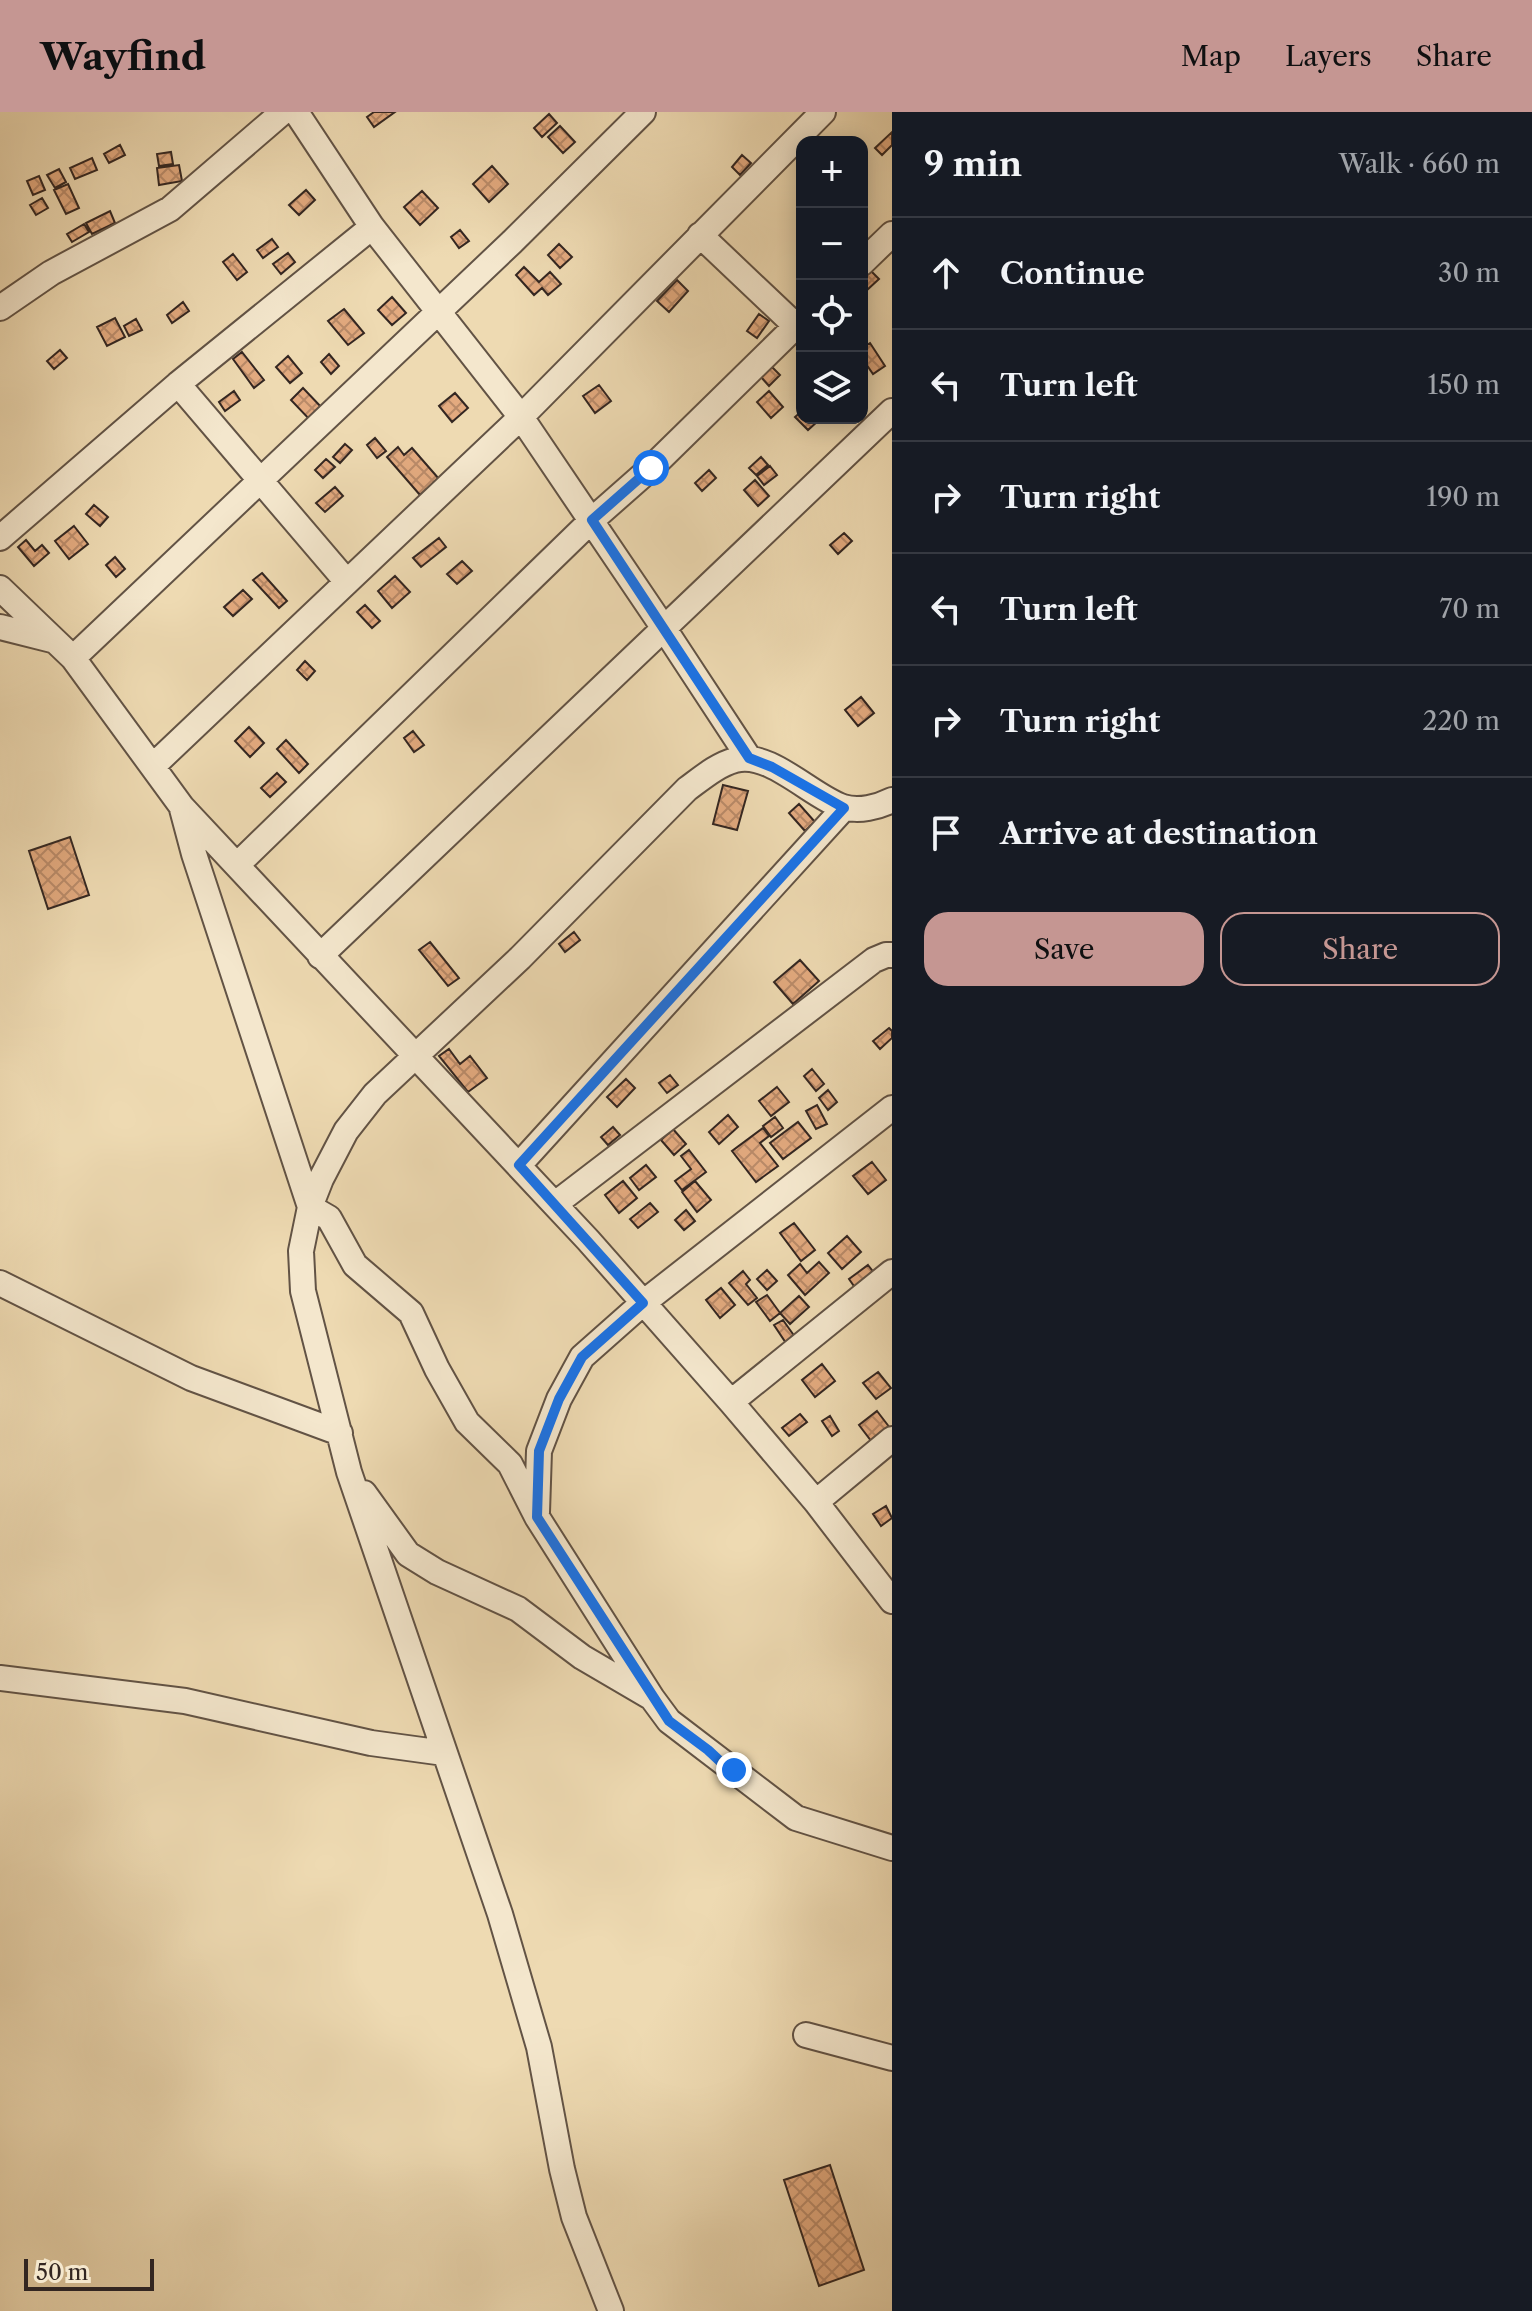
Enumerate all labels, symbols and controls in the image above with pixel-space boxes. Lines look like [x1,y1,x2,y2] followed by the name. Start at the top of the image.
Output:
[40,33,206,80] text: Wayfind
[1181,39,1241,73] text: Map
[1285,39,1372,73] text: Layers
[1416,39,1492,73] text: Share
[796,136,868,424] map controls
[796,136,868,208] button: +
[924,143,1022,185] text: 9 min
[1339,148,1500,180] text: Walk · 660 m
[796,208,868,280] button: −
[924,251,968,295] icon: ahead
[1000,255,1145,292] text: Continue
[1438,257,1500,289] text: 30 m
[796,280,868,352] button: locate
[796,352,868,424] button: layers
[924,363,968,407] icon: left
[1000,367,1137,404] text: Turn left
[1427,369,1500,401] text: 150 m
[633,450,669,486] route start
[924,475,968,519] icon: right
[1000,479,1160,516] text: Turn right
[1426,481,1500,513] text: 190 m
[924,587,968,631] icon: left
[1000,591,1137,628] text: Turn left
[1440,593,1500,625] text: 70 m
[924,699,968,743] icon: right
[1000,703,1160,740] text: Turn right
[1422,705,1500,737] text: 220 m
[924,811,968,855] icon: arrive
[1000,815,1318,852] text: Arrive at destination
[924,912,1204,986] button: Save
[1220,912,1500,986] button: Share
[716,1752,752,1788] route end
[24,2255,154,2291] scale bar
[36,2259,88,2286] text: 50 m

